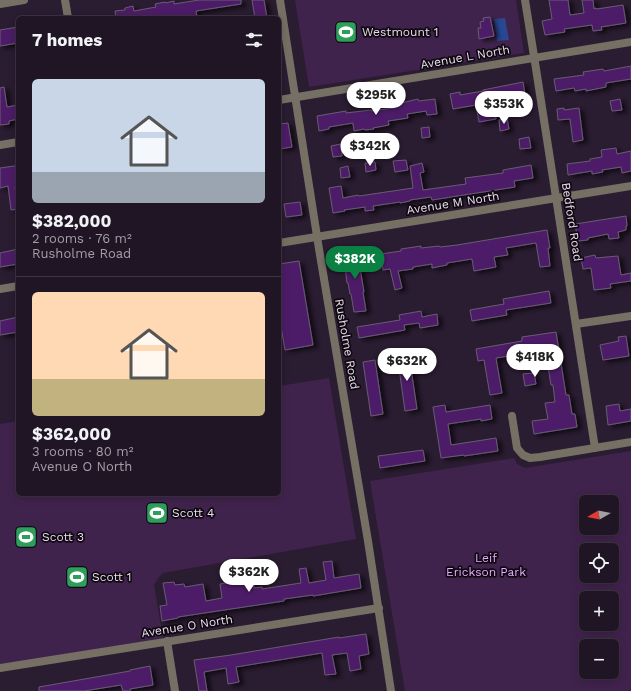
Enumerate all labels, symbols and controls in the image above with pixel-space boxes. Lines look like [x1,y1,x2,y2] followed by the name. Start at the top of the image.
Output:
[333,19,359,45] sports icon: Westmount 1
[362,25,438,39] place label: Westmount 1
[243,29,265,51] icon: filters
[32,30,102,50] text: 7 homes
[419,42,511,72] street label: Avenue L North
[348,82,404,116] pin: $295K
[356,87,396,102] text: $295K
[476,91,532,125] pin: $353K
[484,96,524,111] text: $353K
[113,105,185,177] icon: home
[342,133,398,167] pin: $342K
[349,138,391,153] text: $342K
[559,182,585,262] street label: Bedford Road
[406,189,500,217] street label: Avenue M North
[32,211,111,231] text: $382,000
[32,231,132,246] text: 2 rooms · 76 m²
[32,246,131,261] text: Rusholme Road
[327,246,383,280] pin: $382K
[335,251,375,266] text: $382K
[332,298,362,390] street label: Rusholme Road
[113,318,185,390] icon: home
[507,344,563,378] pin: $418K
[379,348,435,382] pin: $632K
[515,349,555,364] text: $418K
[387,353,427,368] text: $632K
[32,424,111,444] text: $362,000
[32,444,133,459] text: 3 rooms · 80 m²
[32,459,132,474] text: Avenue O North
[579,495,619,535] north arrow
[579,495,619,679] map controls
[144,500,170,526] sports icon: Scott 4
[172,506,214,520] place label: Scott 4
[13,524,39,550] sports icon: Scott 3
[42,530,84,544] place label: Scott 3
[579,543,619,583] button: locate
[446,551,526,579] park label: Leif Erickson Park
[221,559,277,593] pin: $362K
[64,564,90,590] sports icon: Scott 1
[229,564,269,579] text: $362K
[92,570,131,584] place label: Scott 1
[579,591,619,631] button: +
[140,612,234,640] street label: Avenue O North
[579,639,619,679] button: −

